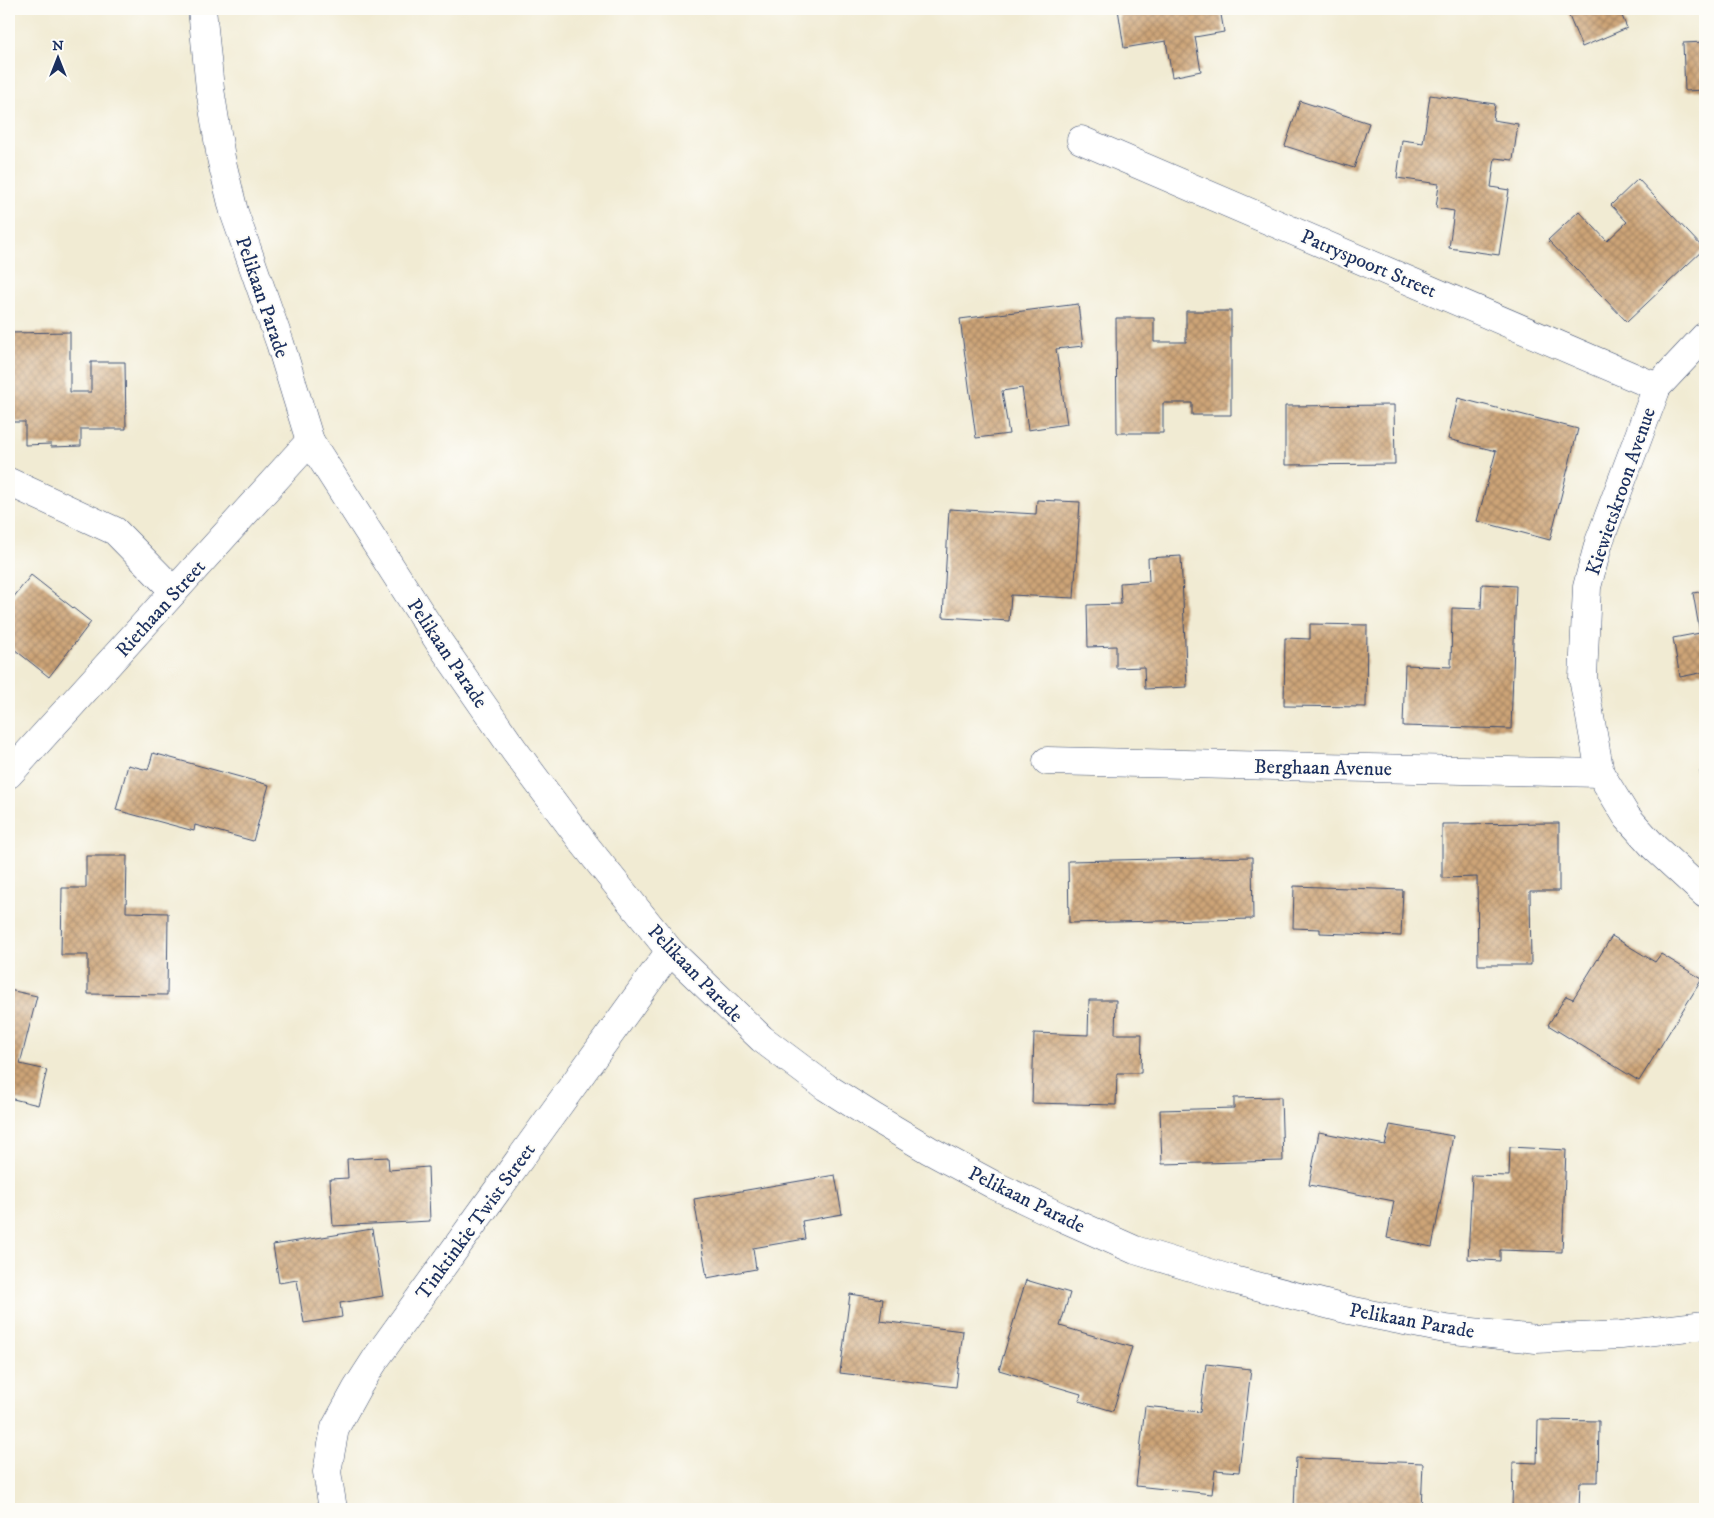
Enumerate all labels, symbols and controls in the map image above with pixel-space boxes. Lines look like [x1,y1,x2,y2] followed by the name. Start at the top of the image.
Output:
[32,32,82,82] north arrow
[52,37,64,55] text: N
[1297,225,1440,304] street label: Patryspoort Street
[229,234,294,361] street label: Pelikaan Parade
[1581,404,1662,579] street label: Kiewietskroon Avenue
[111,555,211,663] street label: Riethaan Street
[401,594,493,713] street label: Pelikaan Parade
[1254,755,1392,782] street label: Berghaan Avenue
[642,920,748,1028] street label: Pelikaan Parade
[411,1139,541,1305] street label: Tinktinkie Twist Street
[964,1161,1089,1239] street label: Pelikaan Parade
[1347,1298,1476,1345] street label: Pelikaan Parade

